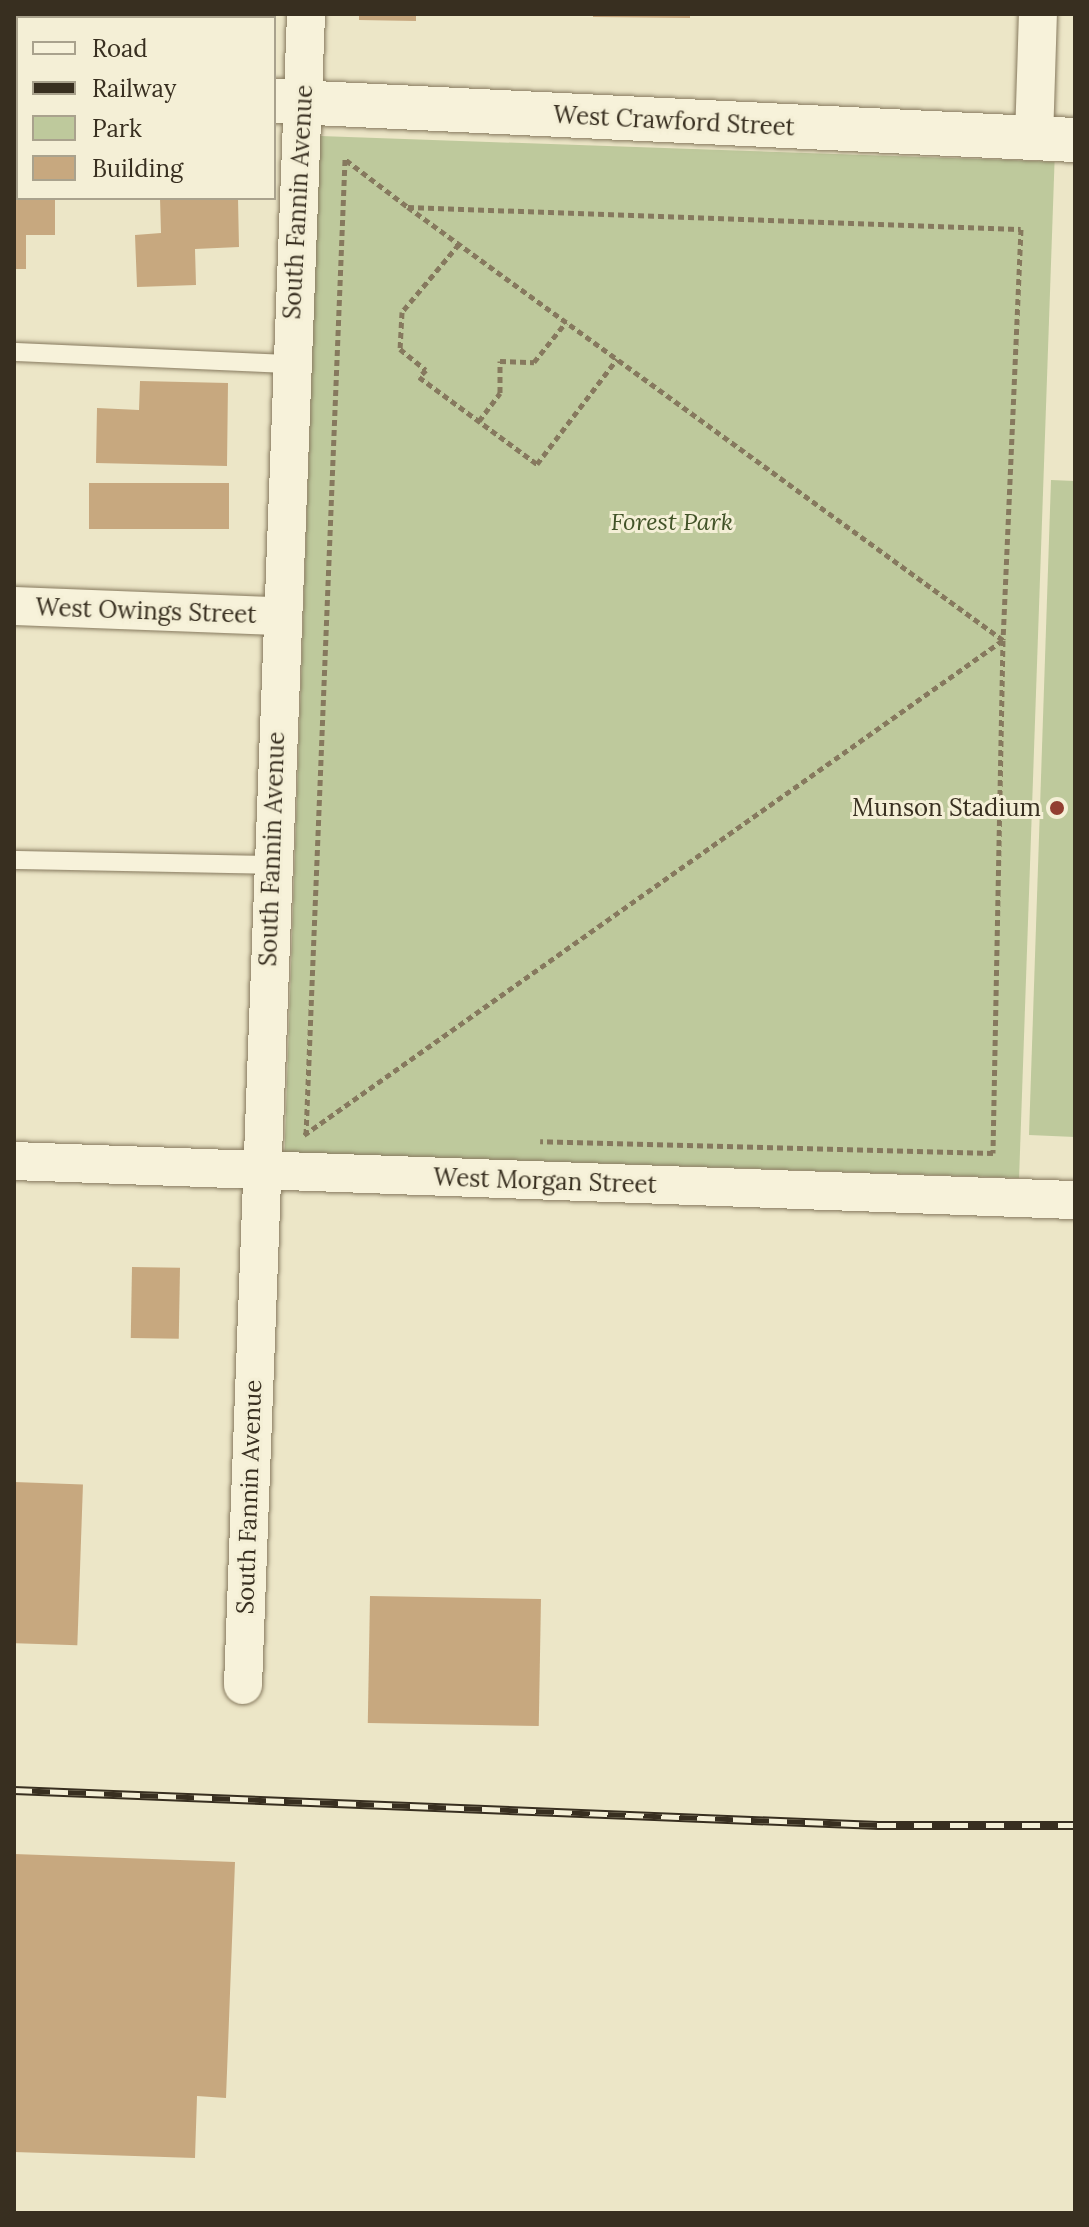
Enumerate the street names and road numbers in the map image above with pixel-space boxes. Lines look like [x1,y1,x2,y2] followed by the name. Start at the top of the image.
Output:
[277,84,319,320] street label: South Fannin Avenue
[552,100,796,142] street label: West Crawford Street
[35,593,257,629] street label: West Owings Street
[254,731,290,967] street label: South Fannin Avenue
[433,1163,657,1199] street label: West Morgan Street
[231,1379,267,1615] street label: South Fannin Avenue

